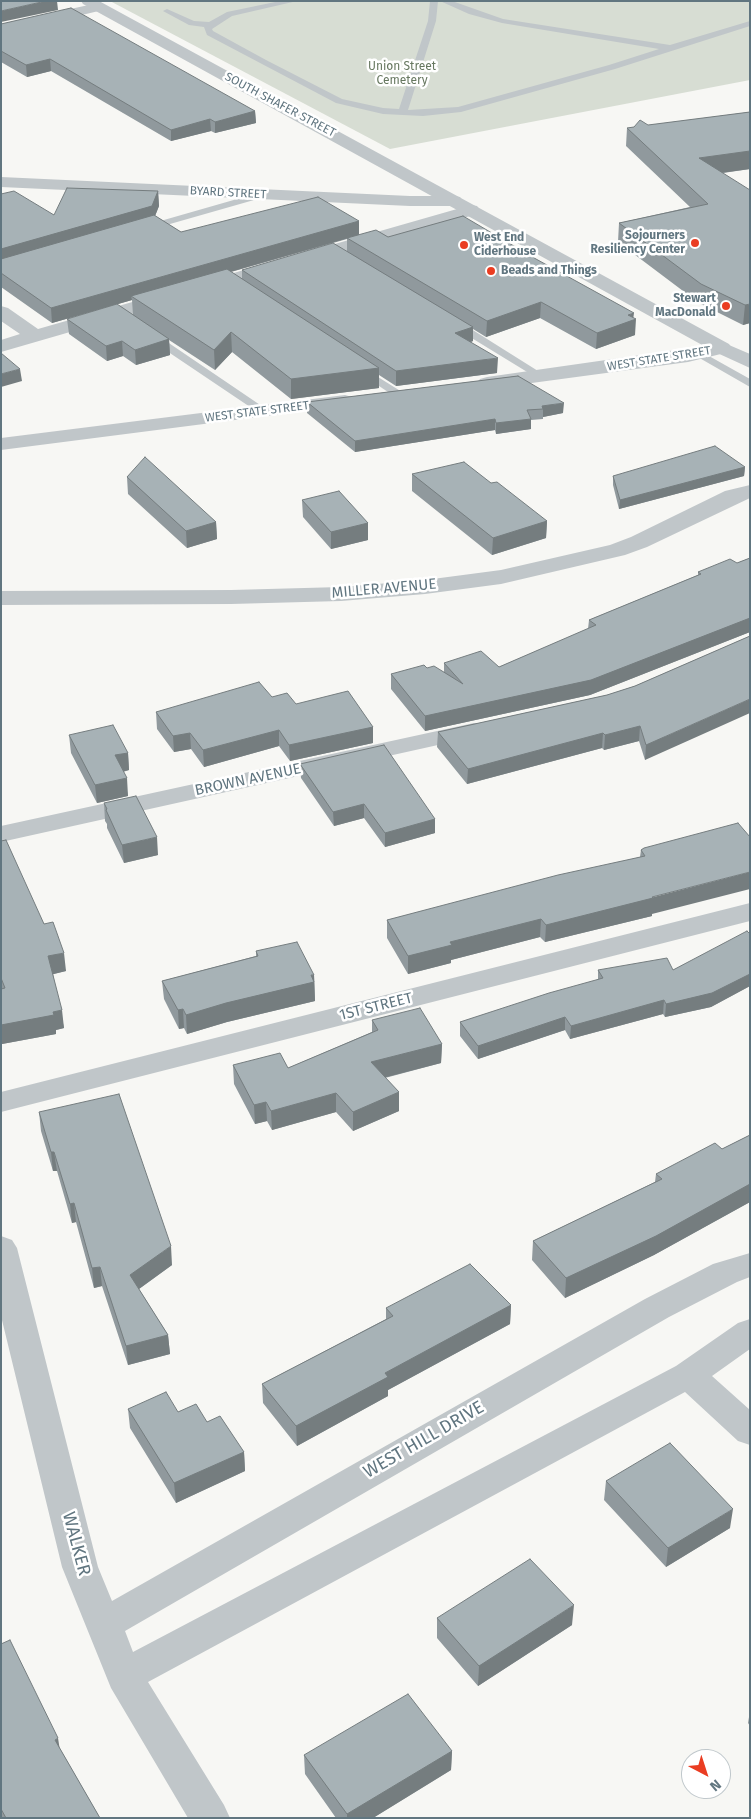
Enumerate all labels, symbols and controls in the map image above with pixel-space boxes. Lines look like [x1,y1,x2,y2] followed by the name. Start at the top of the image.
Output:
[368,60,436,88] park label: Union Street Cemetery
[222,70,338,140] street label: SOUTH SHAFER STREET
[189,184,267,202] street label: BYARD STREET
[591,229,685,257] place label: Sojourners Resiliency Center
[474,231,536,259] place label: West End Ciderhouse
[689,237,701,249] marker: Sojourners Resiliency Center
[458,239,470,251] marker: West End Ciderhouse
[501,264,597,278] place label: Beads and Things
[485,265,497,277] marker: Beads and Things
[655,292,716,320] place label: Stewart MacDonald
[720,300,732,312] marker: Stewart MacDonald
[606,344,712,374] street label: WEST STATE STREET
[204,398,310,426] street label: WEST STATE STREET
[331,575,437,603] street label: MILLER AVENUE
[193,760,303,800] street label: BROWN AVENUE
[338,989,414,1025] street label: 1ST STREET
[360,1397,488,1483] street label: WEST HILL DRIVE
[57,1510,95,1578] street label: WALKER
[681,1749,731,1799] north arrow
[706,1776,724,1795] text: N

